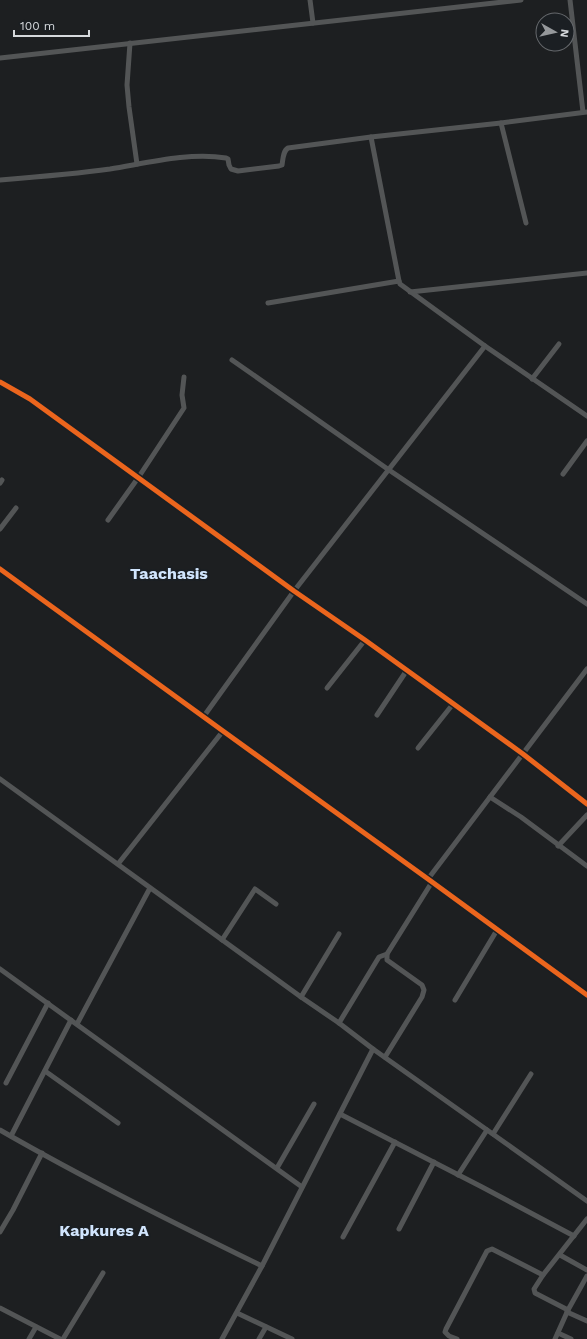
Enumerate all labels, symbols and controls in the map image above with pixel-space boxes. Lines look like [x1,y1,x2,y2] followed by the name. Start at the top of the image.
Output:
[14,12,89,38] scale bar
[535,12,575,52] north arrow
[20,19,55,33] text: 100 m
[557,28,571,38] text: N
[130,564,208,583] district label: Taachasis
[59,1221,149,1240] district label: Kapkures A

